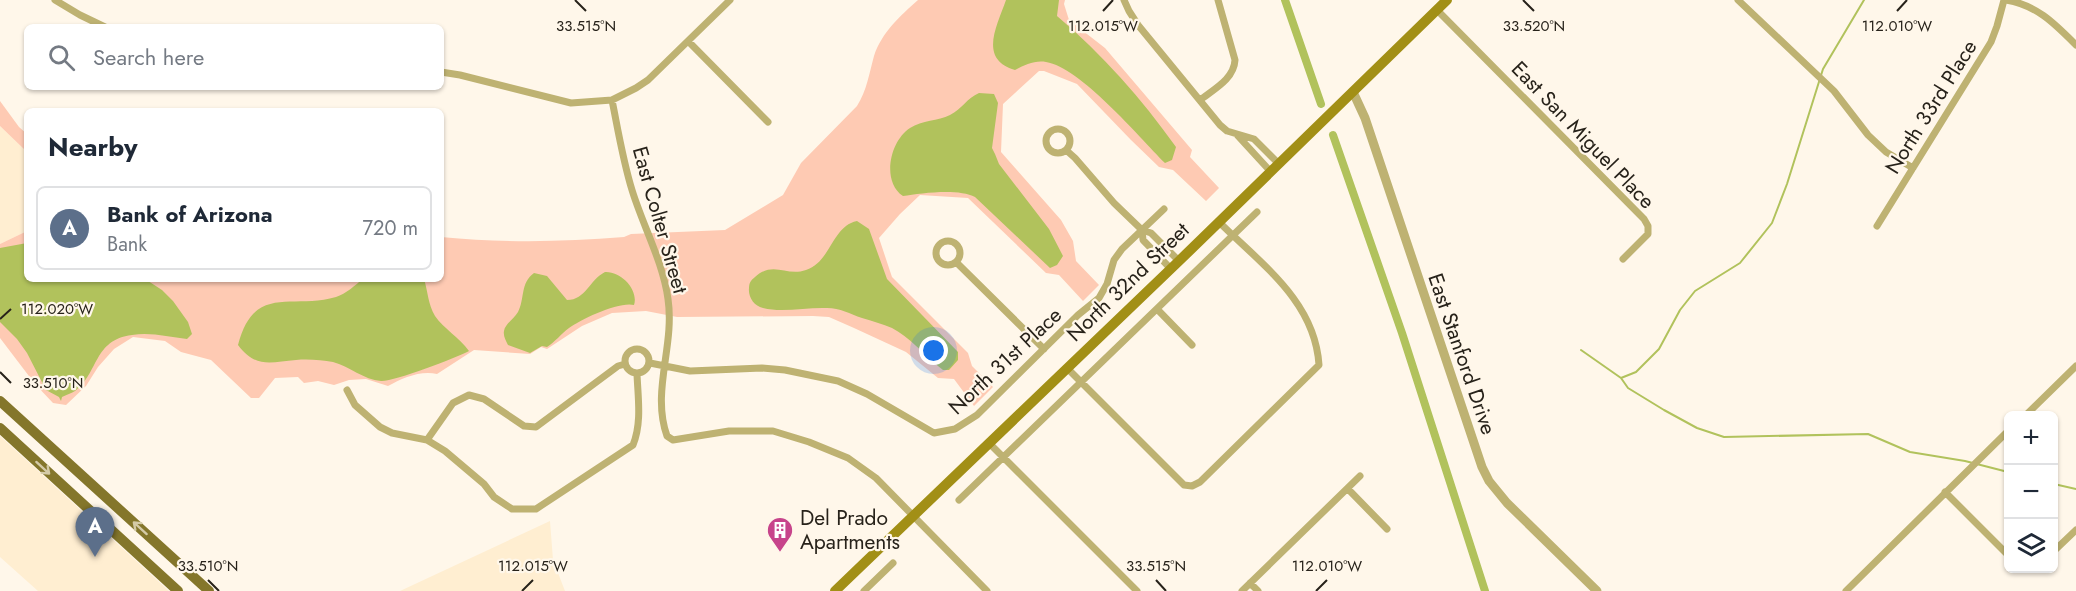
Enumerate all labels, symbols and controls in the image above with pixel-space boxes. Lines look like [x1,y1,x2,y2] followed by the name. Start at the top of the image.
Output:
[556,15,616,37] text: 33.515°N
[1068,15,1138,37] text: 112.015°W
[1503,15,1565,37] text: 33.520°N
[1862,15,1932,37] text: 112.010°W
[24,24,444,90] search box
[1878,34,1984,180] street label: North 33rd Place
[45,41,78,74] icon: search
[93,41,204,73] text: Search here
[1504,54,1662,216] street label: East San Miguel Place
[48,128,137,166] text: Nearby
[625,143,695,297] street label: East Colter Street
[107,198,273,230] text: Bank of Arizona
[62,214,77,243] text: A
[363,214,418,243] text: 720 m
[1060,216,1196,348] street label: North 32nd Street
[107,230,147,259] text: Bank
[1420,269,1504,439] street label: East Stanford Drive
[21,298,93,320] text: 112.020°W
[942,300,1069,422] street label: North 31st Place
[919,336,948,365] your location
[23,372,83,394] text: 33.510°N
[2004,411,2058,573] map controls
[2004,411,2058,465] button: +
[35,460,50,474] one-way arrow
[2004,465,2058,519] button: −
[800,503,900,557] place label: Del Prado Apartments
[76,508,115,557] pin: A
[765,515,795,553] building icon: Del Prado Apartments
[2004,519,2058,573] button: layers
[132,521,147,535] one-way arrow
[178,555,238,577] text: 33.510°N
[498,555,568,577] text: 112.015°W
[1126,555,1186,577] text: 33.515°N
[1292,555,1362,577] text: 112.010°W

